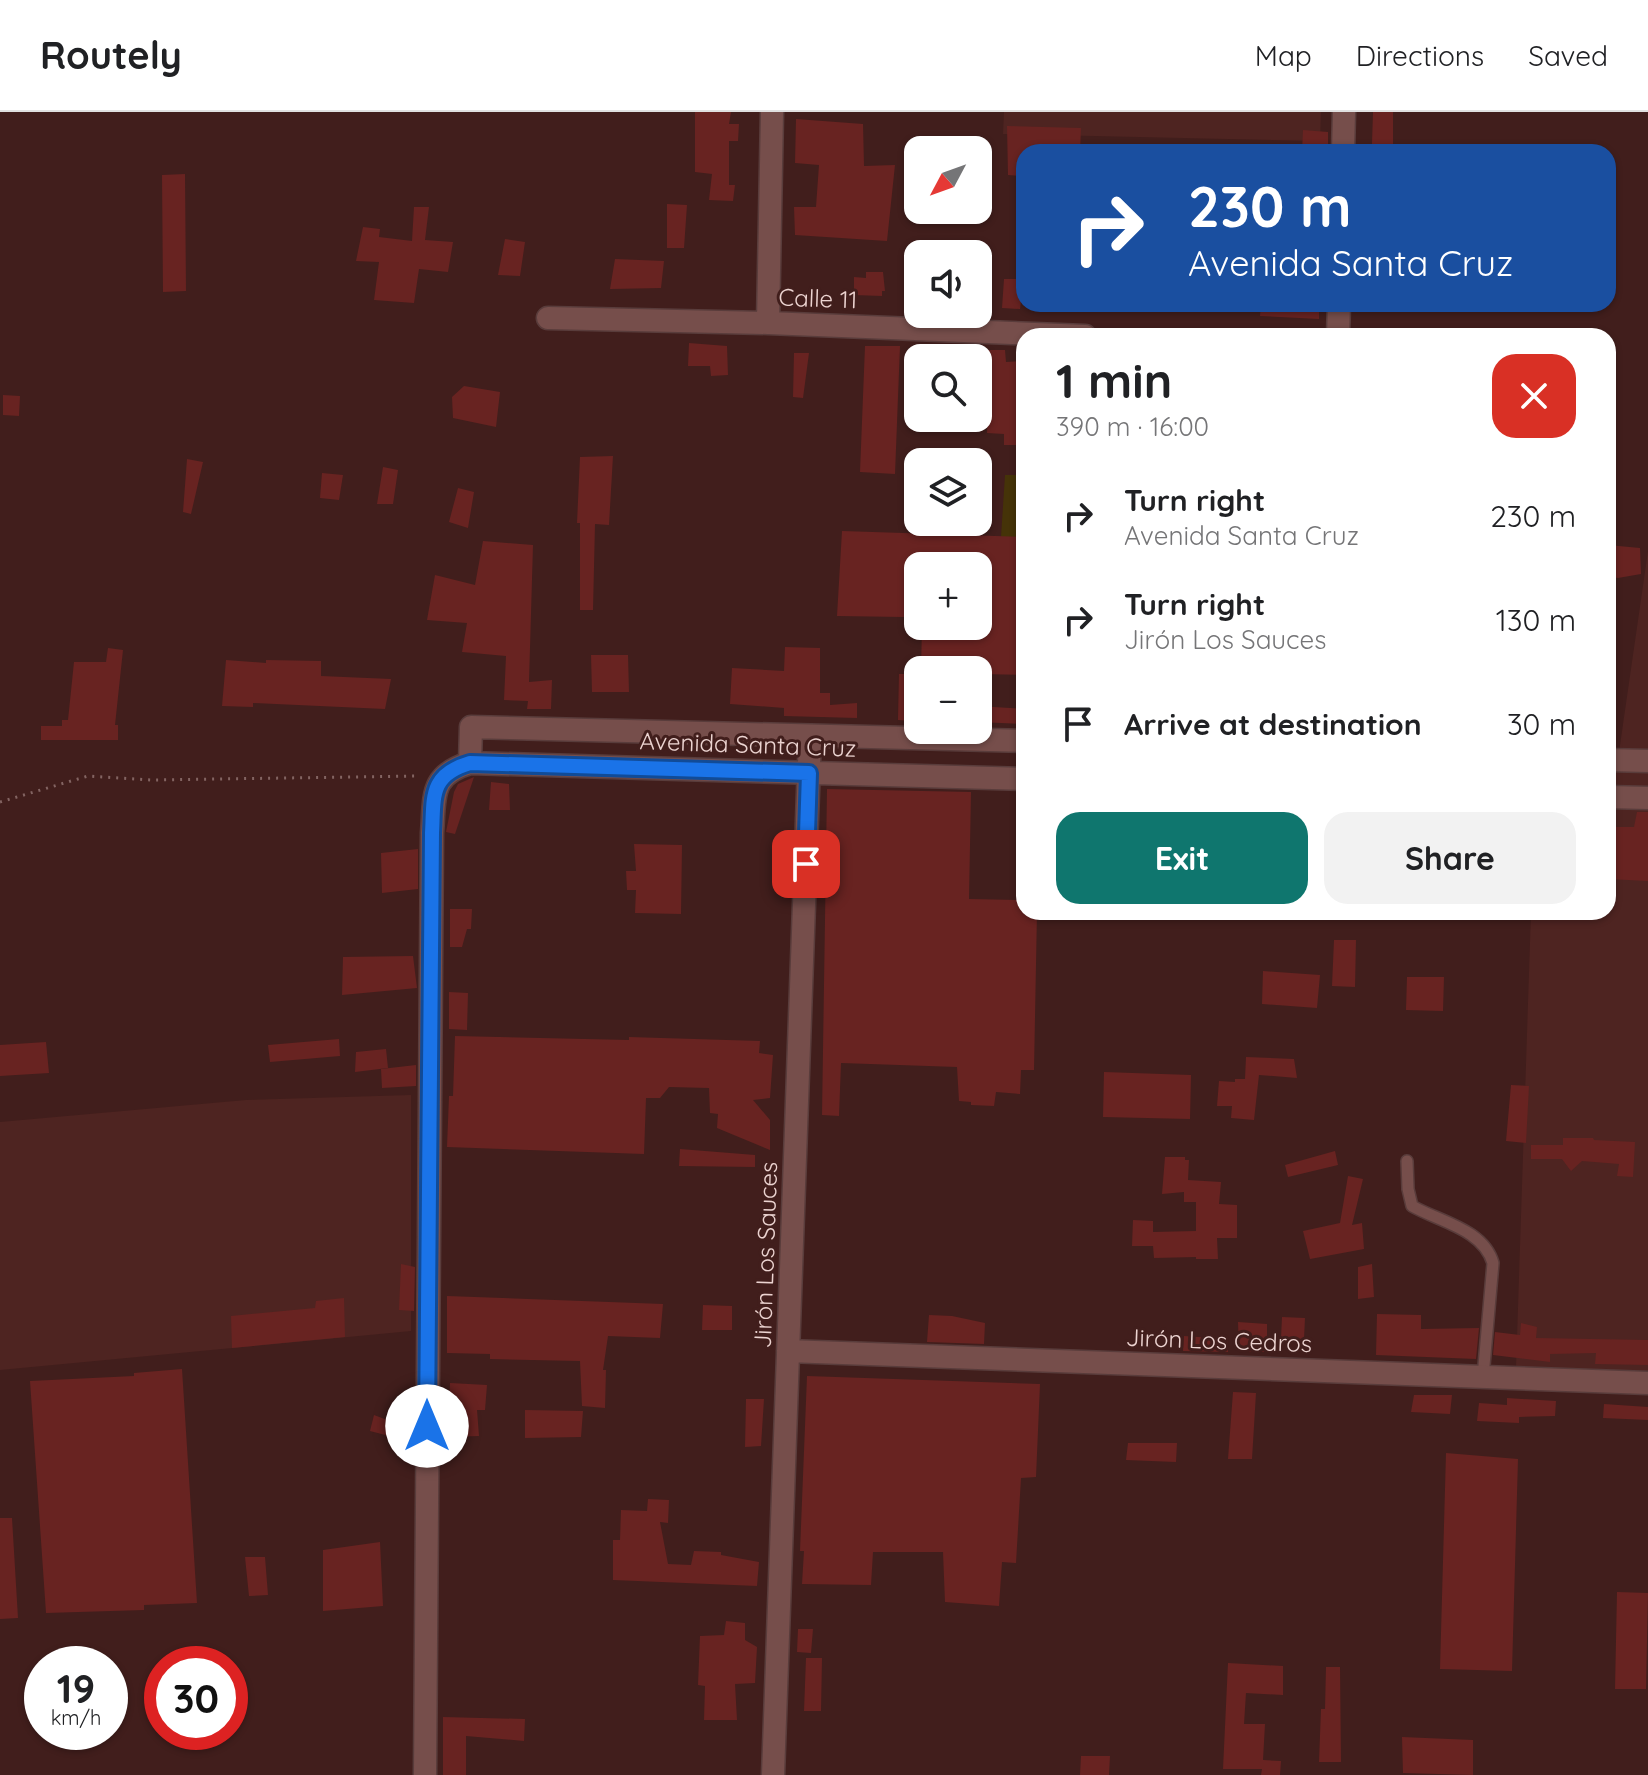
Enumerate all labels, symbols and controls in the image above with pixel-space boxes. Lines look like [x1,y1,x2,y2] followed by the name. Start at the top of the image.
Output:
[40,31,182,79] text: Routely
[1255,38,1312,73] text: Map
[1356,38,1484,73] text: Directions
[1528,38,1608,73] text: Saved
[904,136,992,224] north arrow
[904,136,992,744] map controls
[1188,171,1352,241] text: 230 m
[1056,176,1160,280] icon: right
[904,240,992,328] button: sound
[1188,240,1513,285] text: Avenida Santa Cruz
[778,282,858,314] street label: Calle 11
[904,344,992,432] button: search
[1056,350,1172,410] text: 1 min
[1492,354,1576,438] button: close
[1056,410,1209,443] text: 390 m · 16:00
[904,448,992,536] button: layers
[1124,481,1265,519] text: Turn right
[1056,494,1100,538] icon: right
[1490,497,1576,535] text: 230 m
[1124,519,1359,552] text: Avenida Santa Cruz
[904,552,992,640] button: +
[1124,585,1265,623] text: Turn right
[1056,598,1100,642] icon: right
[1496,601,1576,639] text: 130 m
[1124,623,1326,656] text: Jirón Los Sauces
[904,656,992,744] button: −
[1056,702,1100,746] icon: arrive
[1124,705,1422,743] text: Arrive at destination
[1507,705,1576,743] text: 30 m
[639,725,857,763] street label: Avenida Santa Cruz
[1056,812,1308,904] button: Exit
[1324,812,1576,904] button: Share
[772,830,840,898] pin
[784,842,828,886] icon: arrive
[747,1161,783,1349] street label: Jirón Los Sauces
[1125,1322,1313,1358] street label: Jirón Los Cedros
[385,1384,469,1468] position arrow
[144,1646,248,1750] speed limit sign: 30
[57,1663,95,1713] text: 19
[51,1705,101,1730] text: km/h

